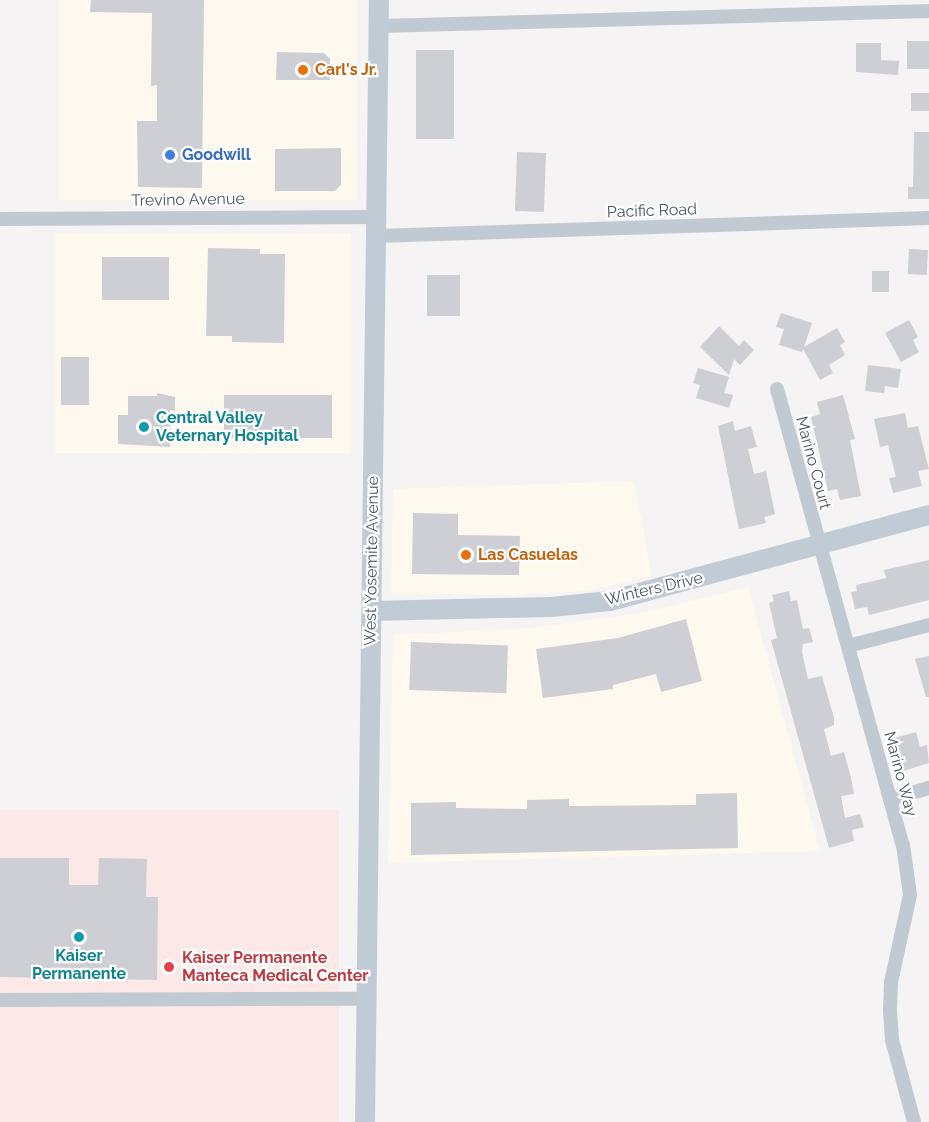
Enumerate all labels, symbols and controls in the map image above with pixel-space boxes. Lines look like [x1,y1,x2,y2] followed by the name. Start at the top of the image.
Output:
[315,60,377,80] place label: Carl's Jr.
[296,63,310,77] marker: Carl's Jr.
[182,145,251,165] place label: Goodwill
[163,148,177,162] marker: Goodwill
[131,189,245,211] street label: Trevino Avenue
[607,200,697,222] street label: Pacific Road
[156,408,299,446] place label: Central Valley Veternary Hospital
[791,414,835,512] street label: Marino Court
[137,420,151,434] marker: Central Valley Veternary Hospital
[361,475,383,647] street label: West Yosemite Avenue
[478,545,578,565] place label: Las Casuelas
[459,548,473,562] marker: Las Casuelas
[603,568,705,610] street label: Winters Drive
[879,729,921,819] street label: Marino Way
[72,930,86,944] marker: Kaiser Permanente
[32,946,126,984] place label: Kaiser Permanente
[182,948,369,986] place label: Kaiser Permanente Manteca Medical Center
[160,958,178,976] marker: Kaiser Permanente Manteca Medical Center

